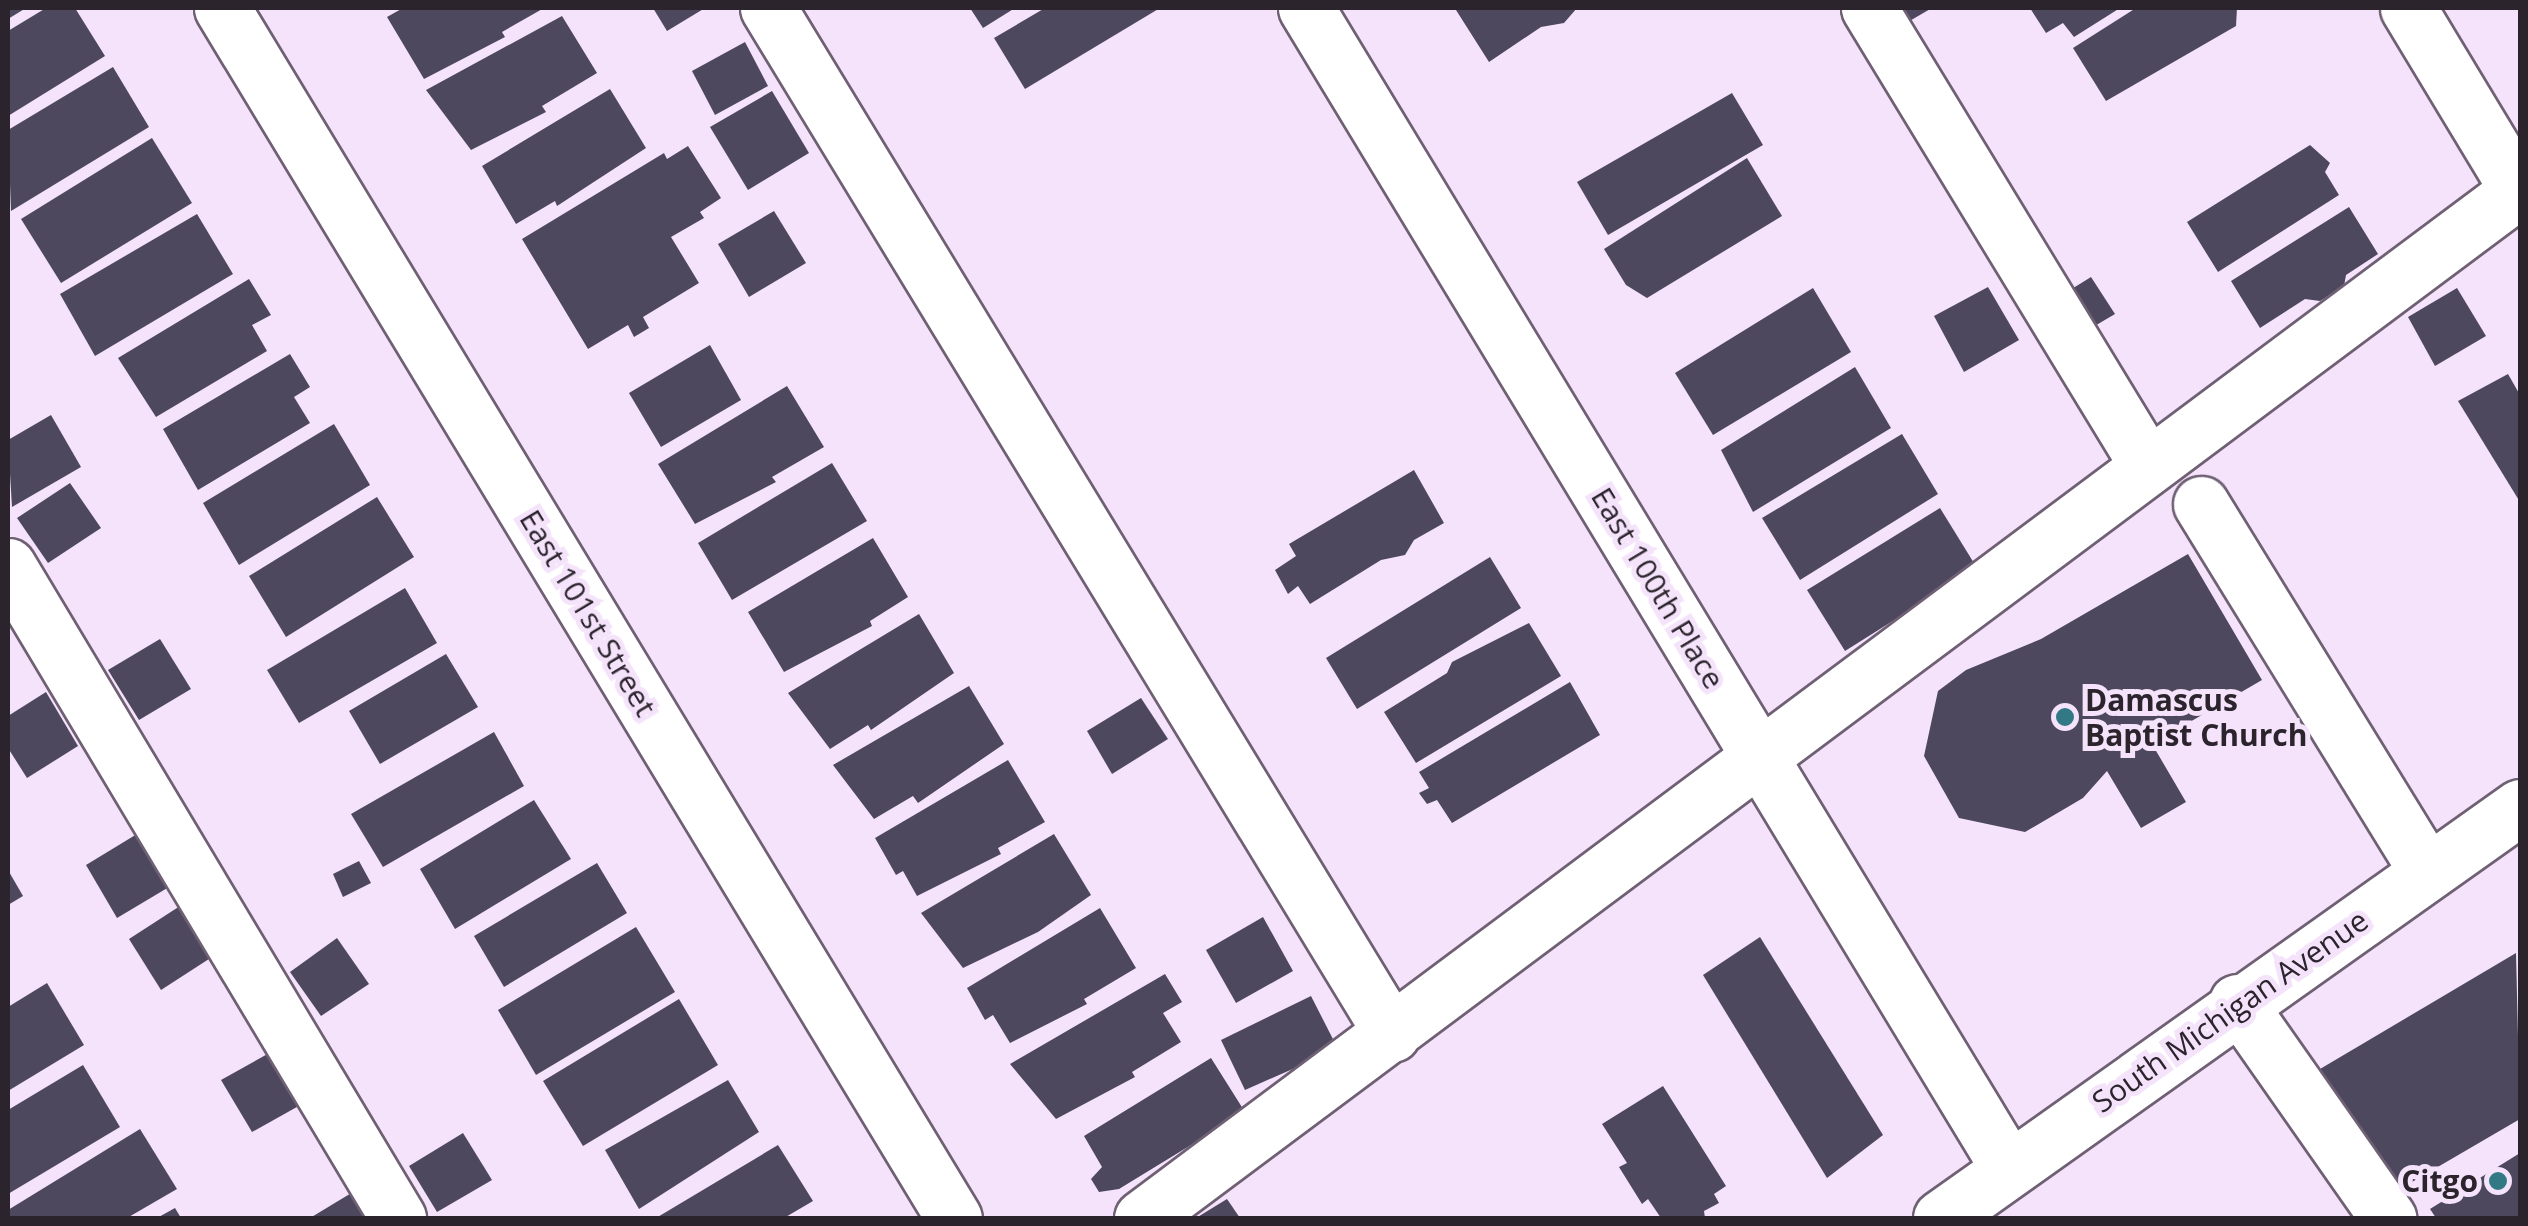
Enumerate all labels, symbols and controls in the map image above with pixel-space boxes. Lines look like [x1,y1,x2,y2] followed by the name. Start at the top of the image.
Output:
[1584,481,1732,695] street label: East 100th Place
[512,503,664,723] street label: East 101st Street
[2085,682,2307,752] place label: Damascus Baptist Church
[2054,706,2076,728] marker: Damascus Baptist Church
[2085,902,2375,1120] street label: South Michigan Avenue
[2401,1163,2478,1199] place label: Citgo
[2487,1170,2509,1192] marker: Citgo

